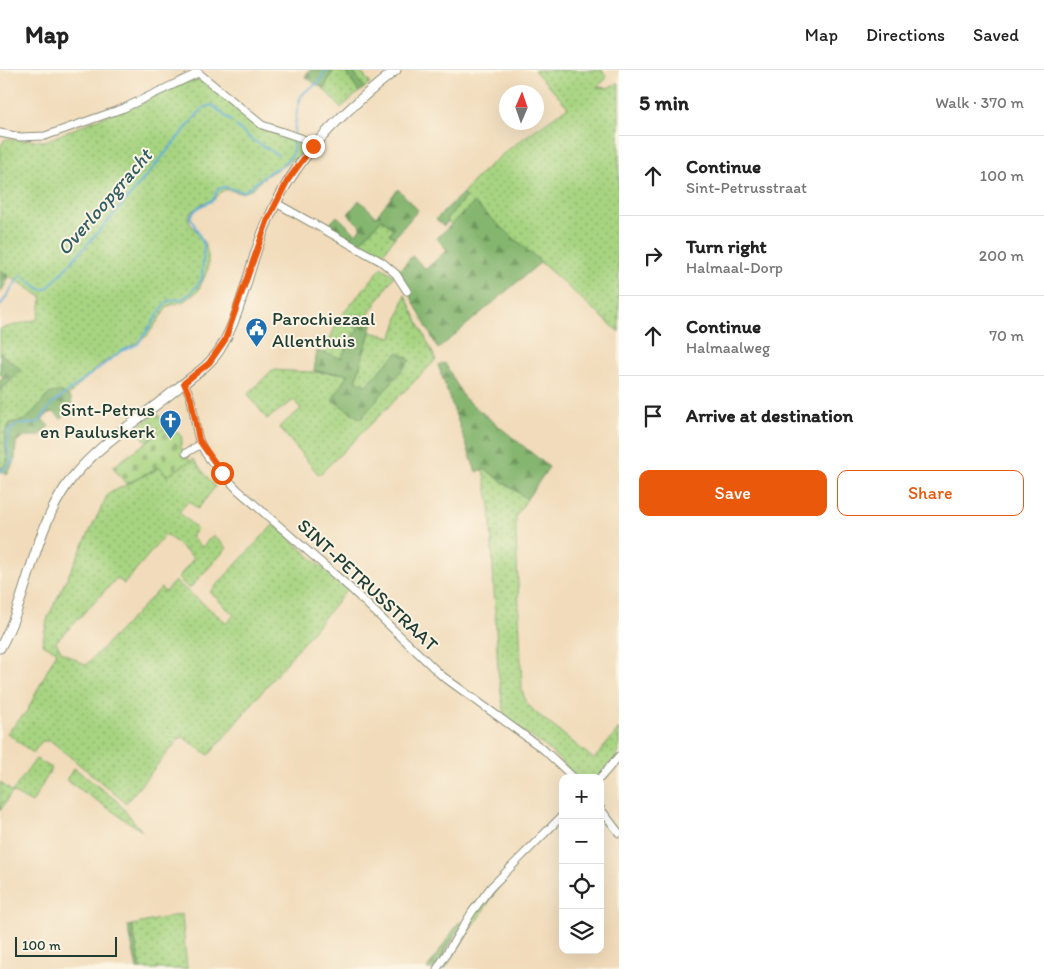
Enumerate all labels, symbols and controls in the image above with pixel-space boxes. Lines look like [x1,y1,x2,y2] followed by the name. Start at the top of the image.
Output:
[25,20,69,49] text: Map
[805,24,838,46] text: Map
[866,24,945,46] text: Directions
[973,24,1019,46] text: Saved
[499,85,544,130] north arrow
[639,90,689,115] text: 5 min
[935,93,1024,112] text: Walk · 370 m
[302,135,325,158] route end
[51,143,158,260] water label: Overloopgracht
[686,155,761,178] text: Continue
[639,162,667,190] icon: ahead
[980,166,1024,185] text: 100 m
[686,178,807,197] text: Sint-Petrusstraat
[686,235,767,258] text: Turn right
[639,242,667,270] icon: right
[979,246,1024,265] text: 200 m
[686,258,783,277] text: Halmaal-Dorp
[272,307,376,352] place label: Parochiezaal Allenthuis
[686,315,761,338] text: Continue
[244,317,268,348] public building icon: Parochiezaal Allenthuis
[639,322,667,350] icon: ahead
[989,326,1024,345] text: 70 m
[686,338,770,357] text: Halmaalweg
[40,398,155,443] place label: Sint-Petrus en Pauluskerk
[639,402,667,430] icon: arrive
[686,404,853,427] text: Arrive at destination
[159,408,183,439] church icon: Sint-Petrus en Pauluskerk
[211,462,234,485] route start
[639,470,827,516] button: Save
[837,470,1024,516] button: Share
[293,514,443,656] street label: SINT-PETRUSSTRAAT
[559,774,604,954] map controls
[559,774,604,819] button: +
[559,819,604,864] button: −
[559,864,604,909] button: locate
[559,909,604,954] button: layers
[15,934,118,957] scale bar
[22,937,61,954] text: 100 m

